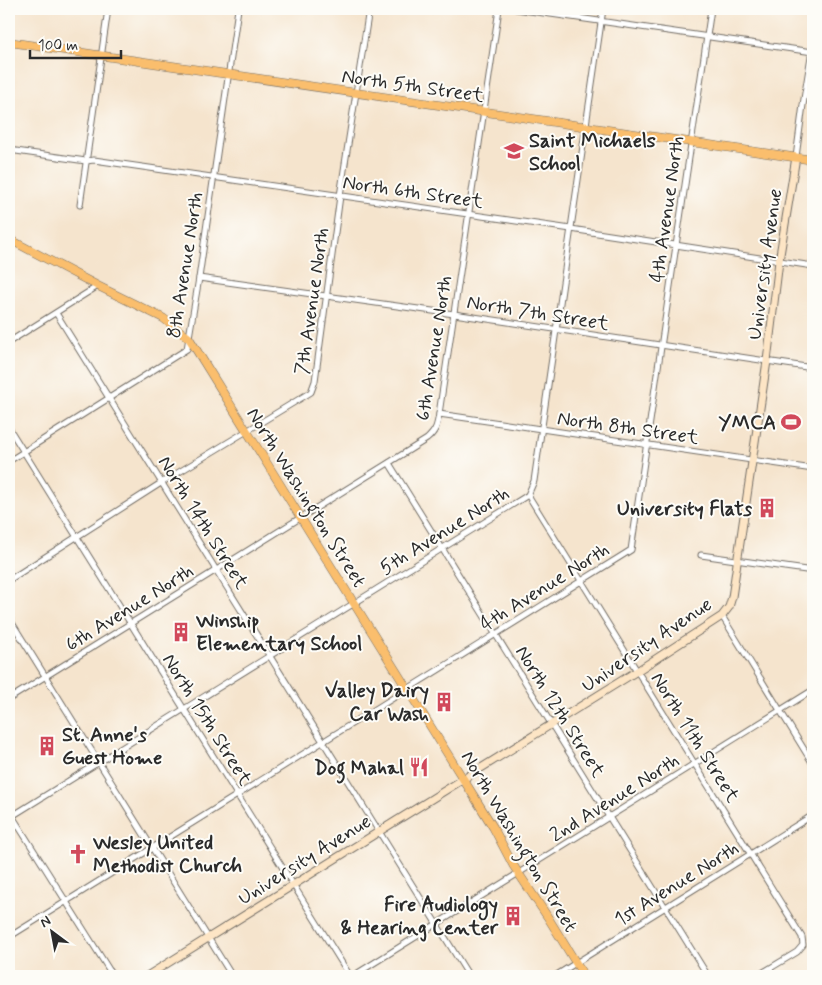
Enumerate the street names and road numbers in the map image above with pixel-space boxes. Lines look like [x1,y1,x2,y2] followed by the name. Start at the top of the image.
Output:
[340,63,486,110] street label: North 5th Street
[644,134,691,284] street label: 4th Avenue North
[341,169,485,216] street label: North 6th Street
[742,187,789,342] street label: University Avenue
[161,190,210,340] street label: 8th Avenue North
[289,226,336,377] street label: 7th Avenue North
[410,274,459,423] street label: 6th Avenue North
[465,289,611,338] street label: North 7th Street
[238,403,372,594] street label: North Washington Street
[555,405,701,452] street label: North 8th Street
[151,451,255,595] street label: North 14th Street
[375,481,515,582] street label: 5th Avenue North
[475,537,615,638] street label: 4th Avenue North
[60,558,199,659] street label: 6th Avenue North
[576,591,718,699] street label: University Avenue
[508,641,611,783] street label: North 12th Street
[155,649,258,791] street label: North 15th Street
[644,668,746,808] street label: North 11th Street
[452,746,584,939] street label: North Washington Street
[545,748,685,849] street label: 2nd Avenue North
[233,808,377,912] street label: University Avenue
[609,835,744,933] street label: 1st Avenue North

